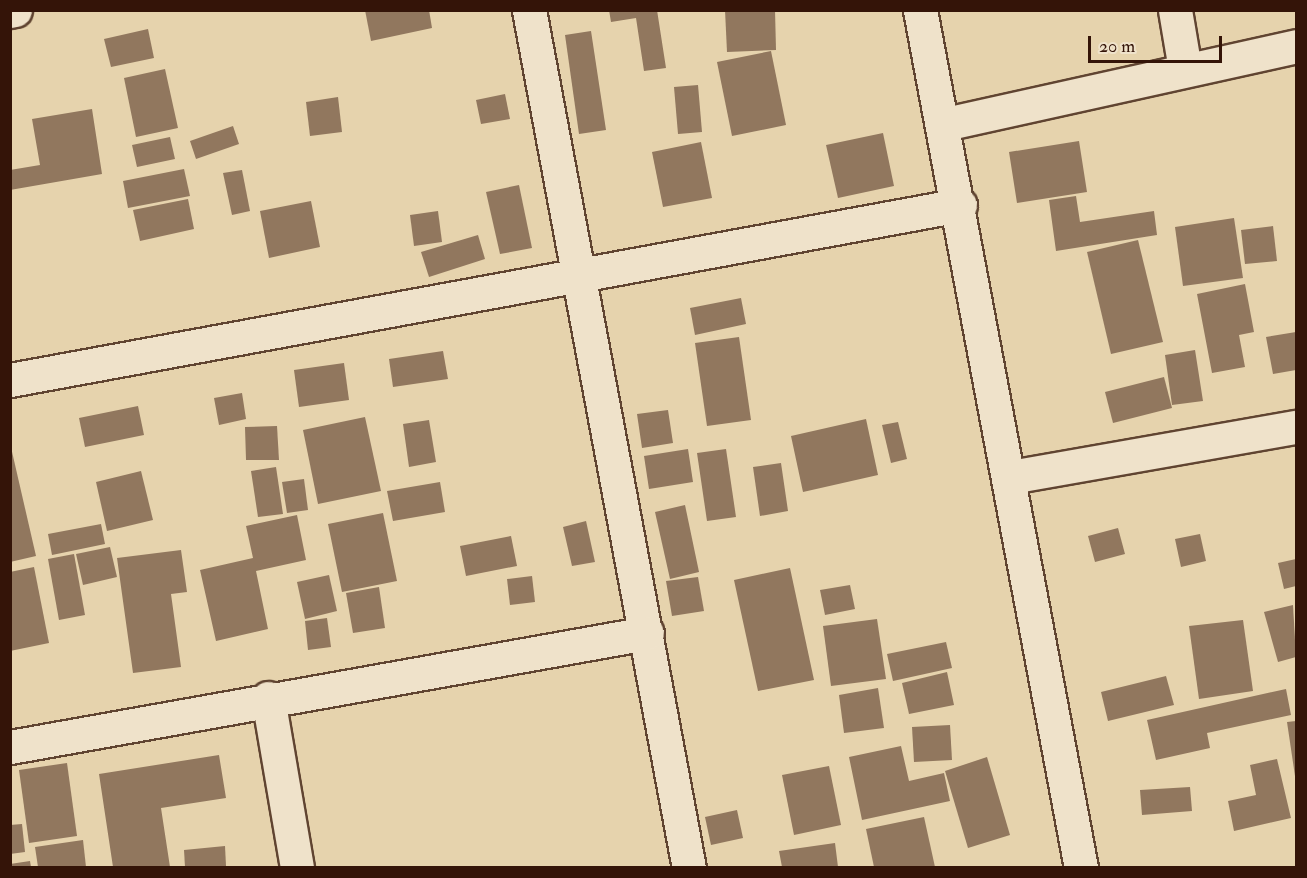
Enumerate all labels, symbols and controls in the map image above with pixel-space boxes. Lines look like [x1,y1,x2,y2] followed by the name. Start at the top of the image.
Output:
[1091,24,1224,62] scale bar
[1099,35,1135,58] text: 20 m

